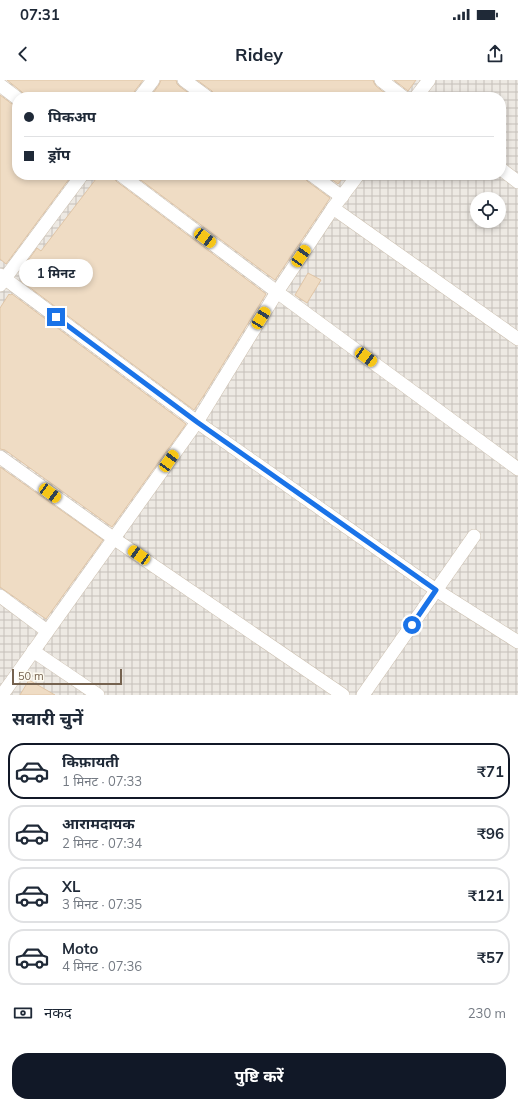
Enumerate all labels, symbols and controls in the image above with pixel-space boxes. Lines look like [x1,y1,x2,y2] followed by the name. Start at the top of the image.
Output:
[20,5,60,24] text: 07:31
[12,43,34,65] icon: back
[235,43,283,66] text: Ridey
[484,43,506,65] icon: share
[48,107,96,126] text: पिकअप
[48,145,70,164] text: ड्रॉप
[470,192,506,228] map controls
[470,192,506,228] button: locate
[192,226,218,250] car
[289,243,313,269] car
[19,259,93,287] callout: 1 मिनट
[37,265,75,281] text: 1 मिनट
[250,305,272,331] car
[47,308,65,326] route end
[353,345,379,369] car
[157,448,181,474] car
[37,481,63,505] car
[126,543,152,567] car
[403,616,421,634] route start
[12,667,122,686] scale bar
[18,669,44,683] text: 50 m
[12,707,83,730] text: सवारी चुनें
[62,752,119,771] text: किफ़ायती
[14,753,50,789] icon: car
[477,762,504,781] text: ₹71
[62,773,142,789] text: 1 मिनट · 07:33
[62,814,135,833] text: आरामदायक
[14,815,50,851] icon: car
[477,824,504,843] text: ₹96
[62,835,142,851] text: 2 मिनट · 07:34
[14,877,50,913] icon: car
[62,877,80,896] text: XL
[468,886,504,905] text: ₹121
[62,896,142,912] text: 3 मिनट · 07:35
[14,939,50,975] icon: car
[62,939,98,958] text: Moto
[477,948,504,967] text: ₹57
[62,958,142,974] text: 4 मिनट · 07:36
[12,1002,34,1024] icon: cash
[44,1003,72,1022] text: नकद
[468,1005,506,1021] text: 230 m
[12,1053,506,1099] button: पुष्टि करें

